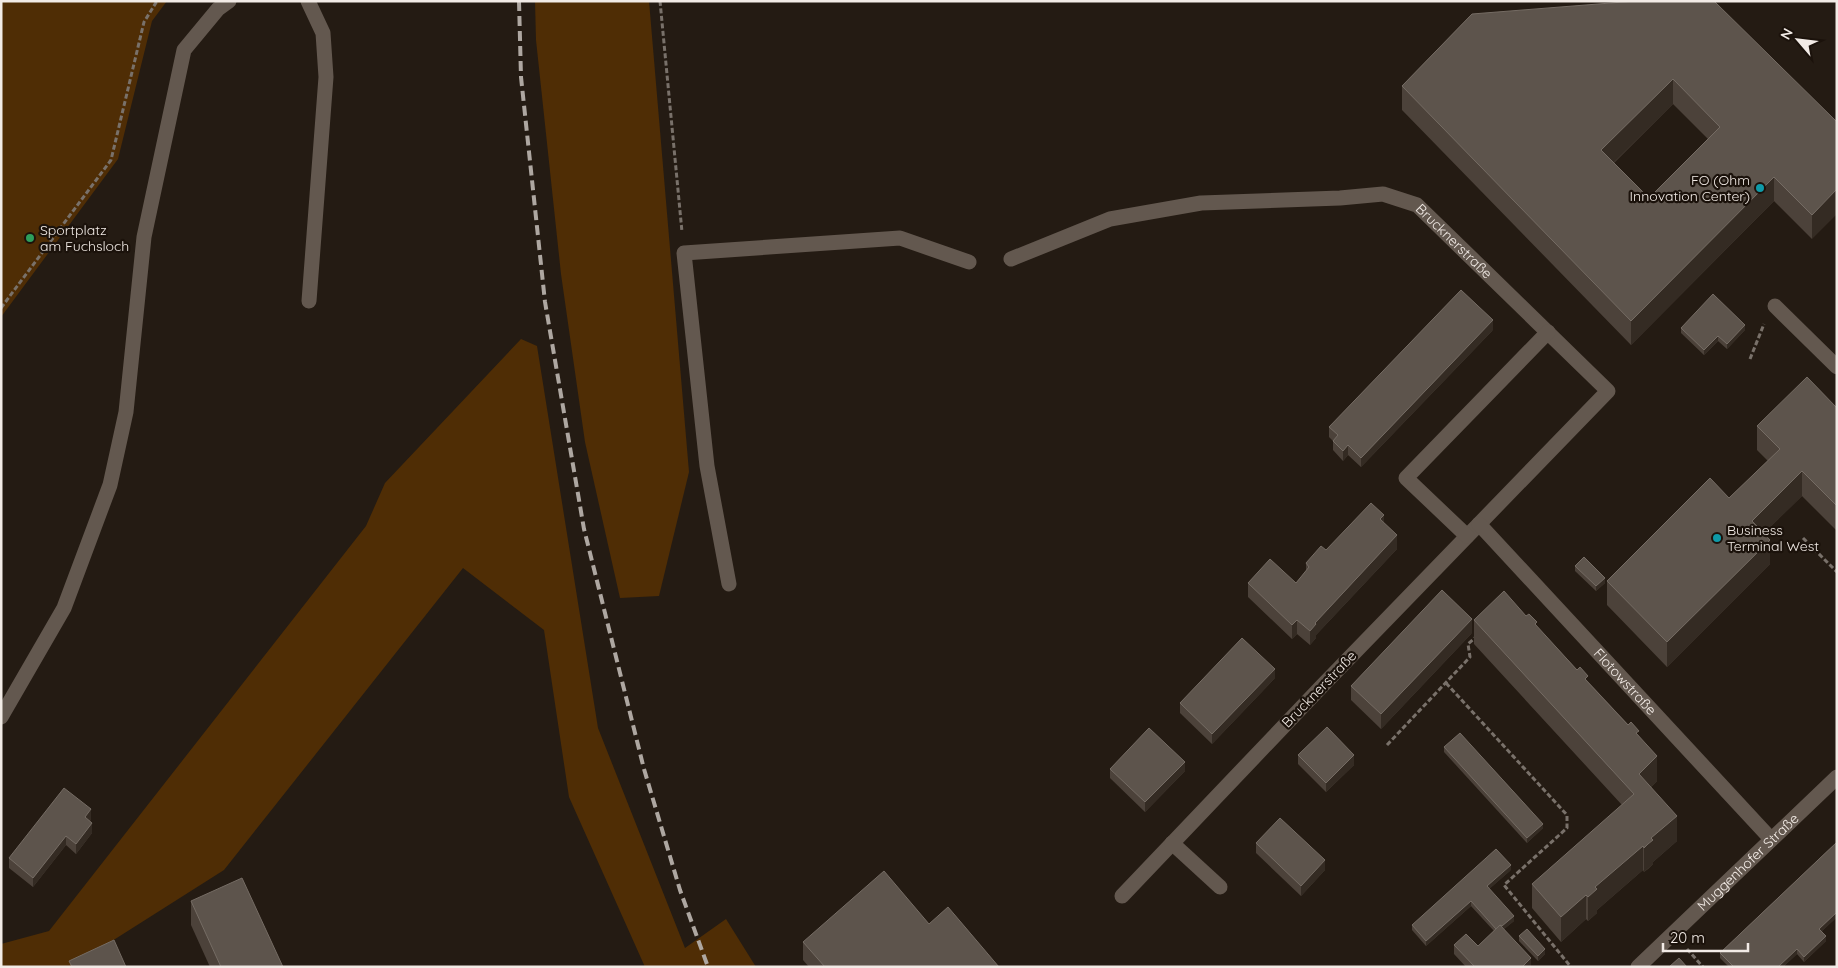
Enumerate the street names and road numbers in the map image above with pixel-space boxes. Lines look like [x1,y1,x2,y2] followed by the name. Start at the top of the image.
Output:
[1412,200,1496,283] street label: Brucknerstraße
[1590,645,1661,719] street label: Flotowstraße
[1278,647,1360,731] street label: Brucknerstraße
[1693,809,1802,915] street label: Muggenhofer Straße

